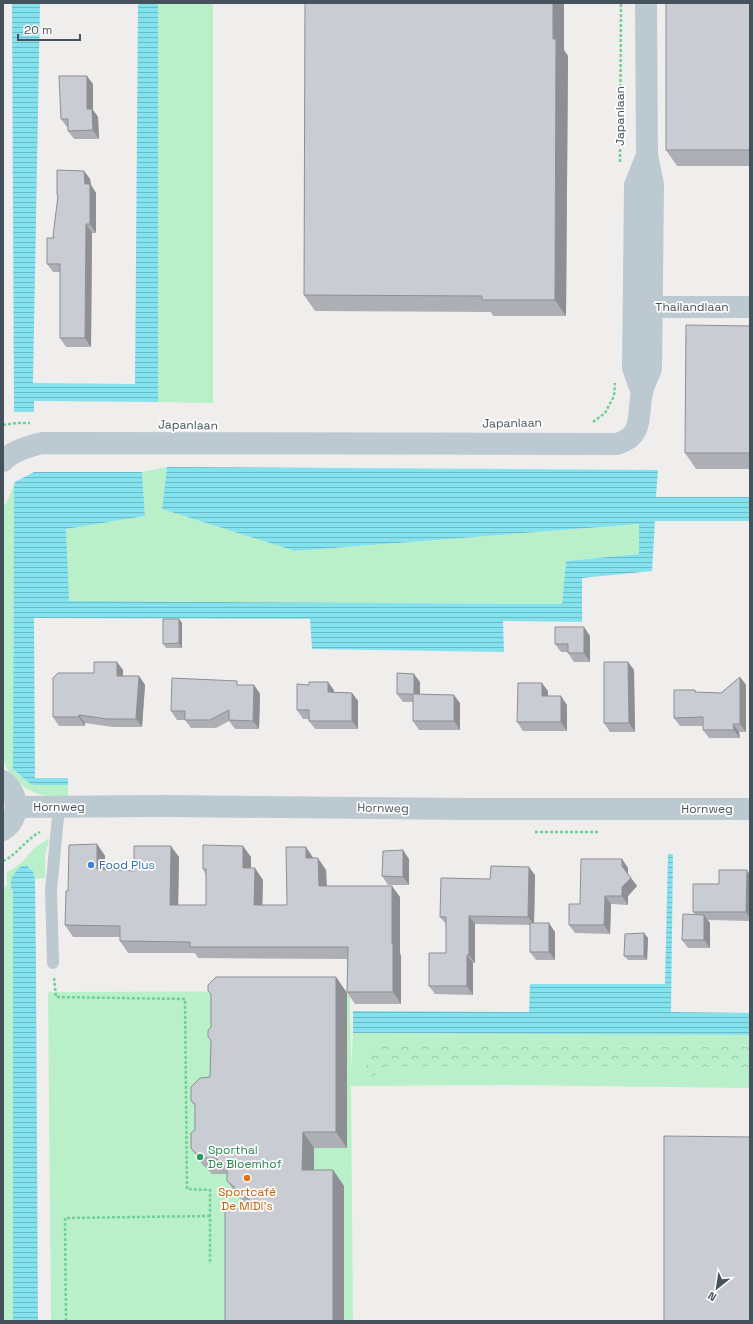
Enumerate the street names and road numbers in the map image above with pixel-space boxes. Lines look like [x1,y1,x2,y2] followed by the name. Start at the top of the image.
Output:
[612,86,628,146] street label: Japanlaan
[655,299,729,315] street label: Thailandlaan
[482,414,542,432] street label: Japanlaan
[158,416,218,434] street label: Japanlaan
[33,799,85,815] street label: Hornweg
[357,800,409,816] street label: Hornweg
[681,801,733,817] street label: Hornweg

